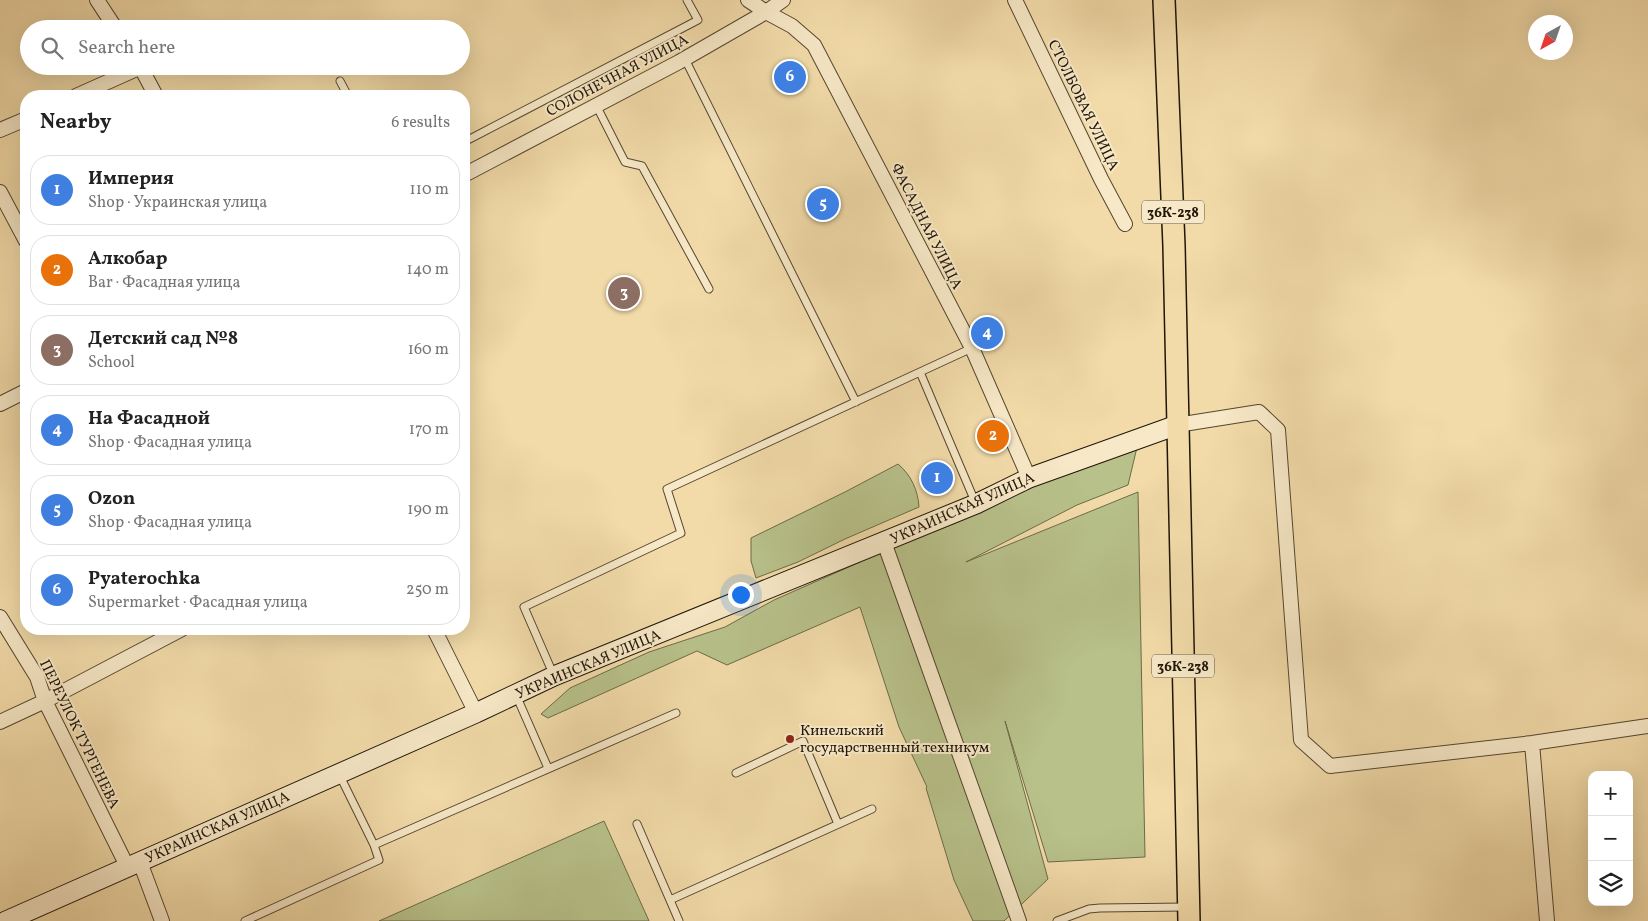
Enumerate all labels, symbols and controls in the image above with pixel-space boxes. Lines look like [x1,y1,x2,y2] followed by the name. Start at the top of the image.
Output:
[1528,15,1573,60] north arrow
[20,20,470,75] search box
[543,30,693,123] street label: СОЛОНЕЧНАЯ УЛИЦА
[38,34,66,62] icon: search
[78,35,175,61] text: Search here
[1042,37,1124,175] street label: СТОЛБОВАЯ УЛИЦА
[774,58,806,96] pin: 6
[40,108,111,137] text: Nearby
[391,112,450,134] text: 6 results
[885,160,967,294] street label: ФАСАДНАЯ УЛИЦА
[88,166,174,192] text: Империя
[54,179,60,201] text: 1
[410,179,449,201] text: 110 m
[807,185,839,223] pin: 5
[88,192,267,214] text: Shop · Украинская улица
[1142,200,1204,223] road number: 36К-238
[88,246,167,272] text: Алкобар
[53,259,61,281] text: 2
[407,259,449,281] text: 140 m
[88,272,241,294] text: Bar · Фасадная улица
[608,274,640,312] pin: 3
[971,314,1003,352] pin: 4
[88,326,238,352] text: Детский сад №8
[53,339,61,361] text: 3
[408,339,449,361] text: 160 m
[88,352,135,374] text: School
[88,406,210,432] text: На Фасадной
[977,417,1009,455] pin: 2
[52,419,62,441] text: 4
[409,419,449,441] text: 170 m
[88,432,252,454] text: Shop · Фасадная улица
[921,459,953,497] pin: 1
[887,468,1039,551] street label: УКРАИНСКАЯ УЛИЦА
[88,486,135,512] text: Ozon
[53,499,61,521] text: 5
[407,499,449,521] text: 190 m
[88,512,252,534] text: Shop · Фасадная улица
[88,566,200,592] text: Pyaterochka
[53,579,61,601] text: 6
[406,579,449,601] text: 250 m
[728,582,754,608] your location
[88,592,308,614] text: Supermarket · Фасадная улица
[513,625,665,706] street label: УКРАИНСКАЯ УЛИЦА
[1152,654,1214,678] road number: 36К-238
[33,656,124,813] street label: ПЕРЕУЛОК ТУРГЕНЕВА
[800,721,989,759] place label: Кинельский государственный техникум
[784,733,796,745] marker: Кинельский государственный техникум
[1588,771,1633,906] map controls
[1588,771,1633,816] button: +
[142,787,294,870] street label: УКРАИНСКАЯ УЛИЦА
[1588,816,1633,861] button: −
[1588,861,1633,906] button: layers

